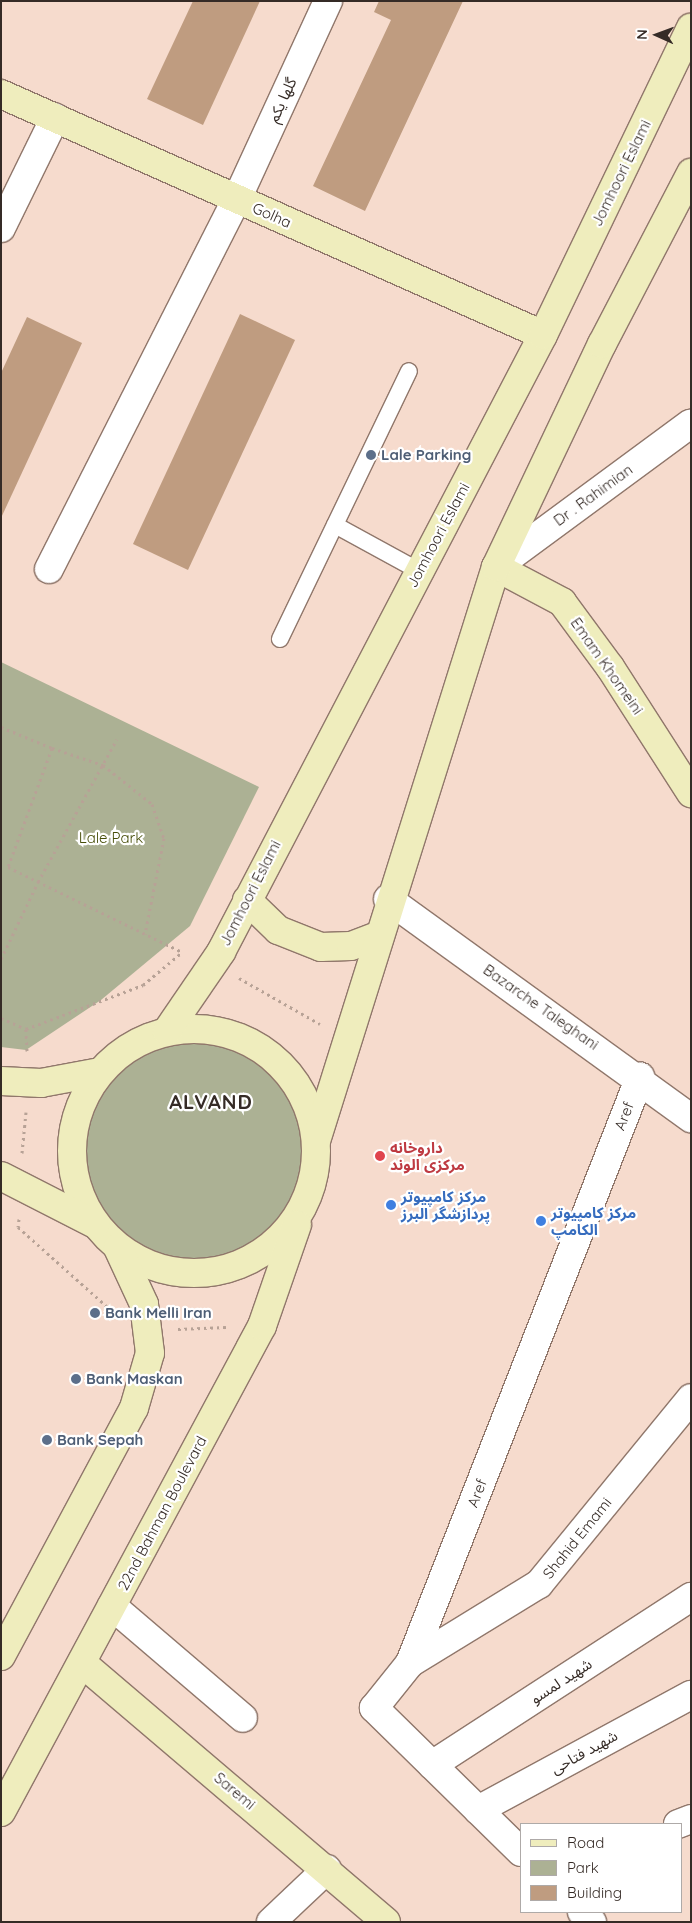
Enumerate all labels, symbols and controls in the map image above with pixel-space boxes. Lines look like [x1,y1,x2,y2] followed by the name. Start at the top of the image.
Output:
[632,10,682,60] north arrow
[633,29,651,40] text: N
[264,75,300,125] street label: گلها یکم
[587,117,655,229] street label: Jomhoori Eslami
[250,199,294,231] street label: Golha
[381,446,471,464] place label: Lale Parking
[365,449,377,461] marker: Lale Parking
[550,460,636,530] street label: Dr . Rahimian
[403,480,473,590] street label: Jomhoori Eslami
[567,614,647,718] street label: Emam Khomeini
[79,829,143,847] park label: Lale Park
[216,837,284,949] street label: Jomhoori Eslami
[480,960,602,1054] street label: Bazarche Taleghani
[168,1089,254,1113] district label: ALVAND
[610,1099,638,1133] street label: Aref
[390,1138,465,1173] place label: داروخانه مرکزی الوند
[374,1150,386,1162] marker: داروخانه مرکزی الوند
[401,1187,490,1222] place label: مرکز کامپیوتر پردازشگر البرز
[385,1199,397,1211] marker: مرکز کامپیوتر پردازشگر البرز
[551,1203,636,1238] place label: مرکز کامپیوتر الکامپ
[535,1215,547,1227] marker: مرکز کامپیوتر الکامپ
[105,1304,212,1322] place label: Bank Melli Iran
[89,1307,101,1319] marker: Bank Melli Iran
[86,1370,183,1388] place label: Bank Maskan
[70,1373,82,1385] marker: Bank Maskan
[57,1431,143,1449] place label: Bank Sepah
[114,1433,210,1593] street label: 22nd Bahman Boulevard
[41,1434,53,1446] marker: Bank Sepah
[463,1476,491,1510] street label: Aref
[539,1494,615,1582] street label: Shahid Emami
[527,1655,595,1707] street label: شهید لمسو
[547,1726,621,1778] street label: شهید فتاحی
[211,1769,259,1813] street label: Saremi
[520,1823,682,1913] legend
[567,1833,604,1852] text: Road
[567,1858,599,1877] text: Park
[567,1883,622,1902] text: Building

